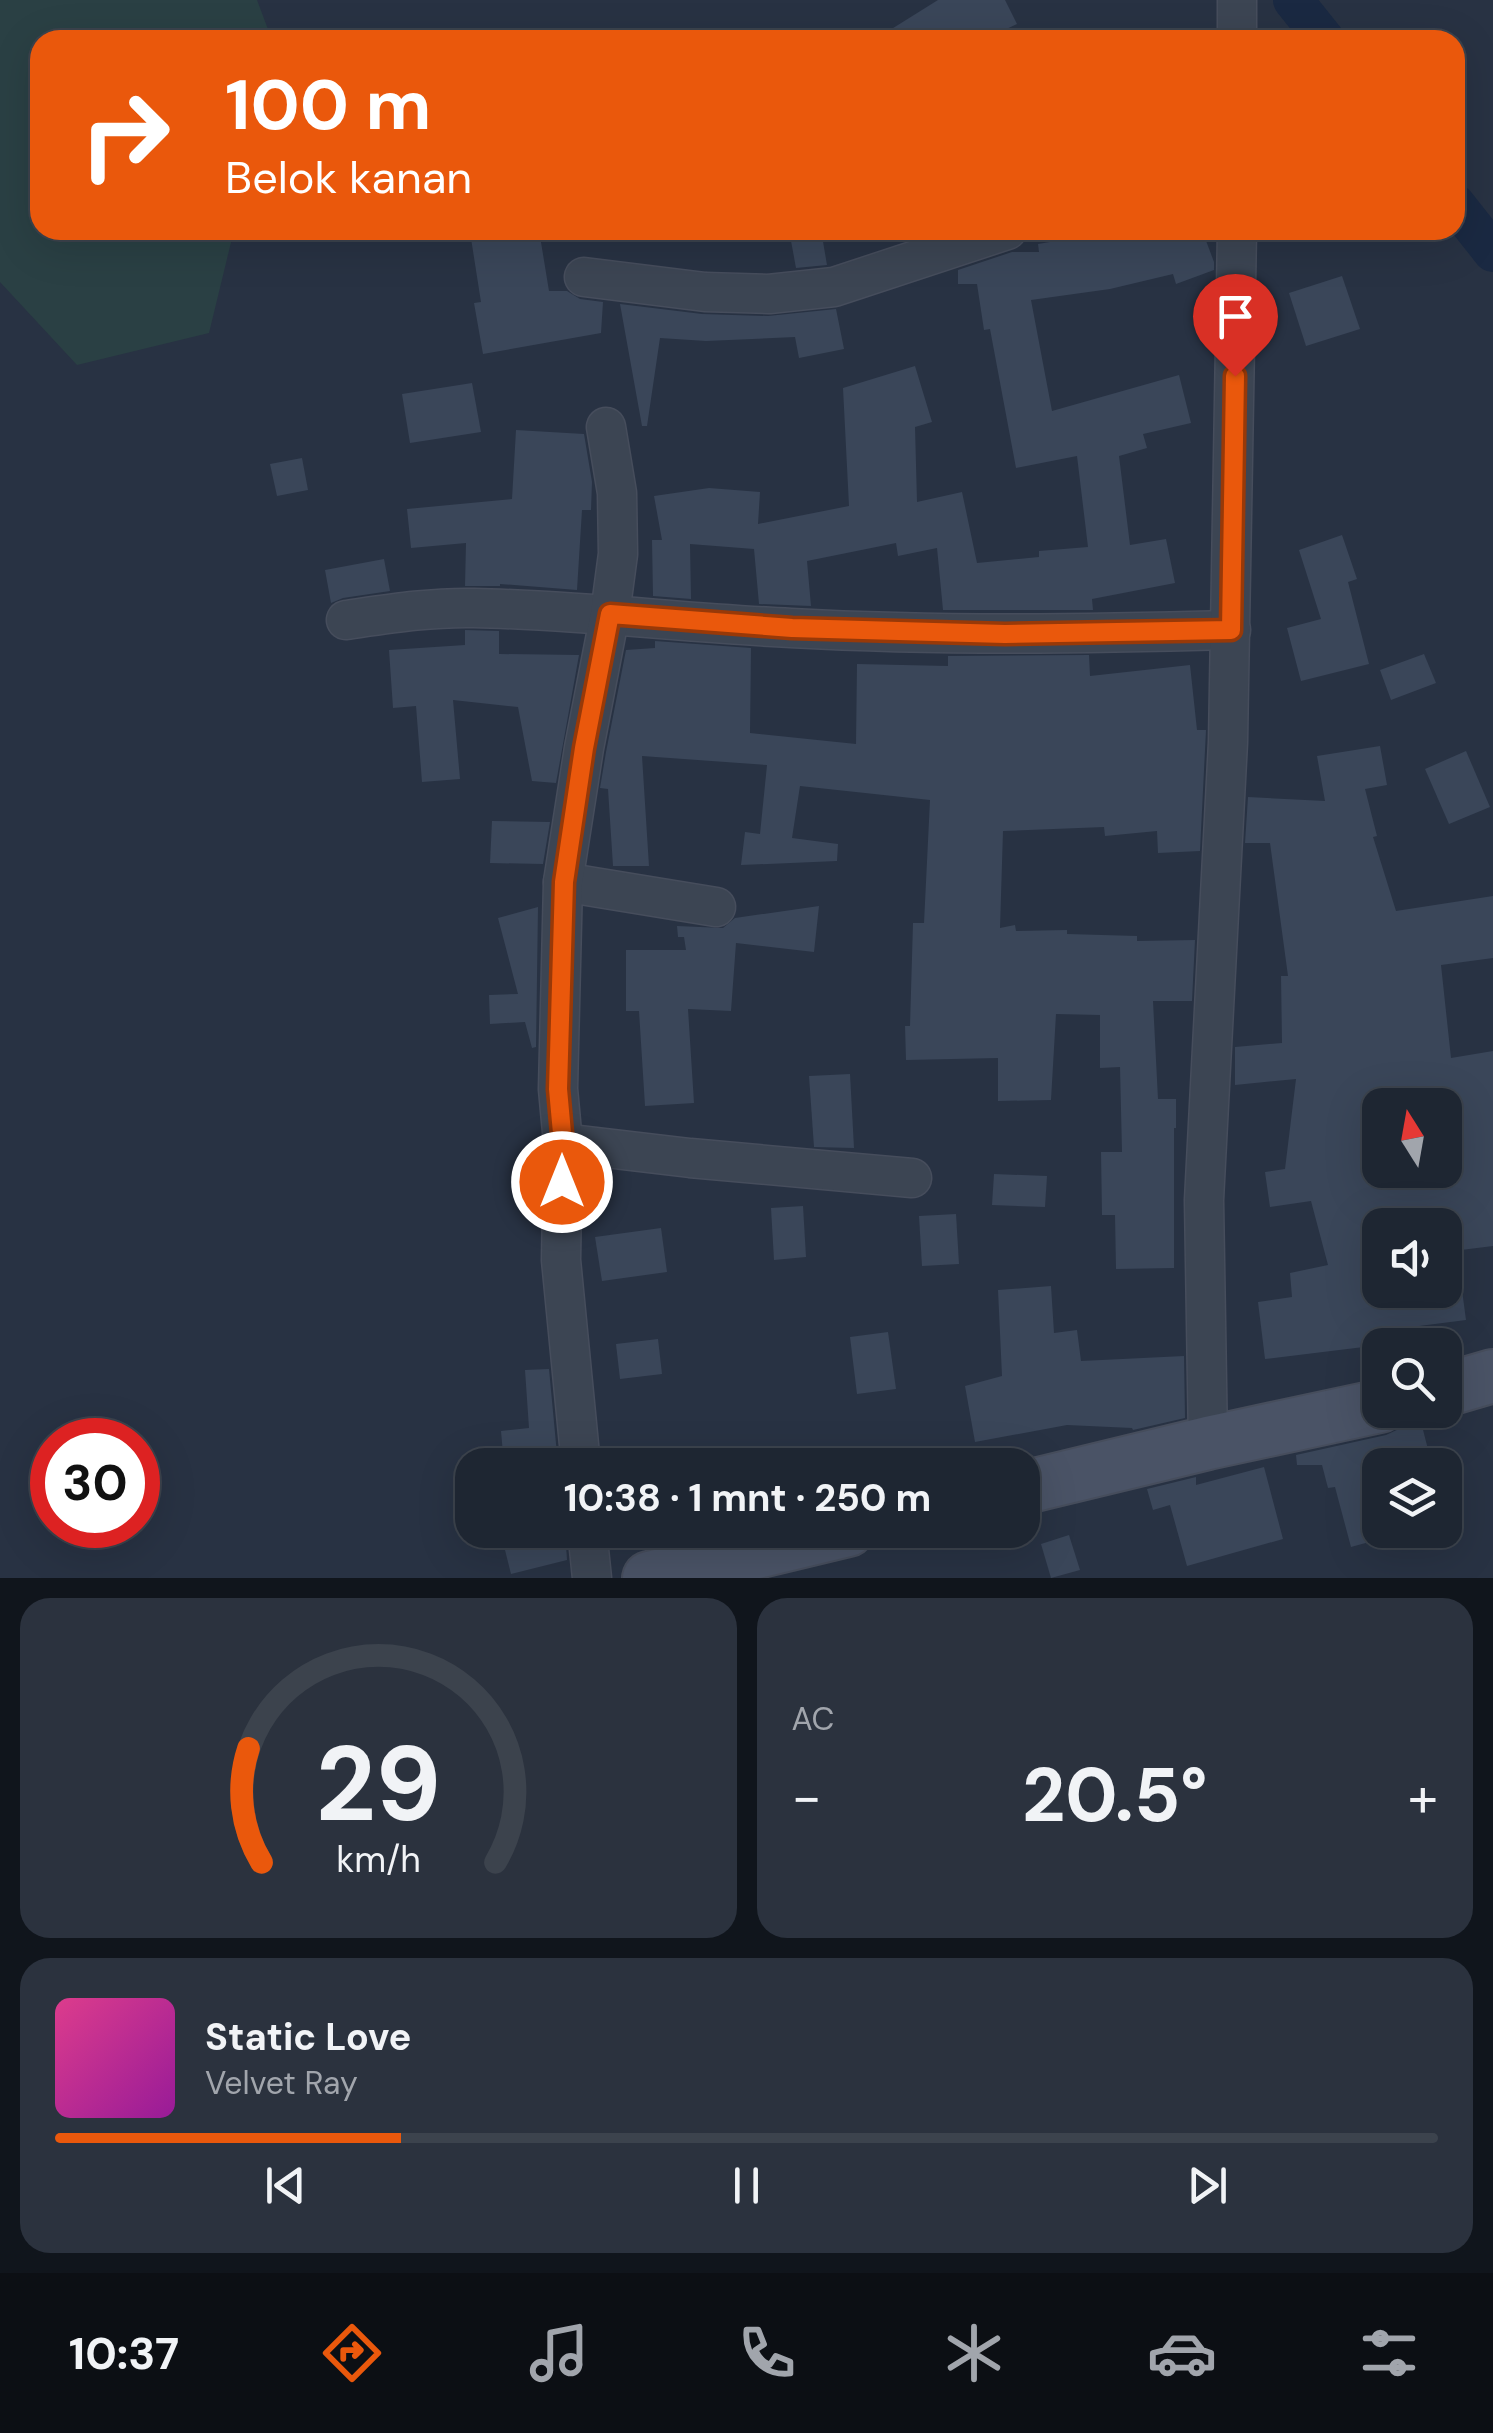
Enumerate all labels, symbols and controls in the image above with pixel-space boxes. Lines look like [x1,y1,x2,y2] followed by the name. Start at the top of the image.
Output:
[225,60,431,151] text: 100 m
[60,70,190,200] icon: right
[225,148,472,207] text: Belok kanan
[1193,274,1278,377] pin
[1208,289,1263,344] icon: arrive
[1362,1088,1462,1188] north arrow
[1362,1088,1462,1548] map controls
[510,1130,614,1234] position arrow
[1362,1208,1462,1308] button: sound
[1362,1328,1462,1428] button: search
[30,1418,160,1548] speed limit sign: 30
[1362,1448,1462,1548] button: layers
[564,1473,931,1523] text: 10:38 · 1 mnt · 250 m
[792,1698,834,1740] text: AC
[315,1717,441,1852] text: 29
[1022,1747,1208,1844] text: 20.5°
[792,1761,822,1833] text: −
[1408,1761,1438,1833] text: +
[336,1837,420,1883] text: km/h
[205,2012,411,2062] text: Static Love
[205,2062,358,2104] text: Velvet Ray
[258,2158,313,2213] icon: previous
[719,2158,774,2213] icon: pause
[1180,2158,1235,2213] icon: next
[317,2318,387,2388] icon: directions
[524,2318,594,2388] icon: music
[732,2318,802,2388] icon: phone
[939,2318,1009,2388] icon: climate
[1147,2318,1217,2388] icon: car
[1354,2318,1424,2388] icon: filters
[69,2324,179,2383] text: 10:37

